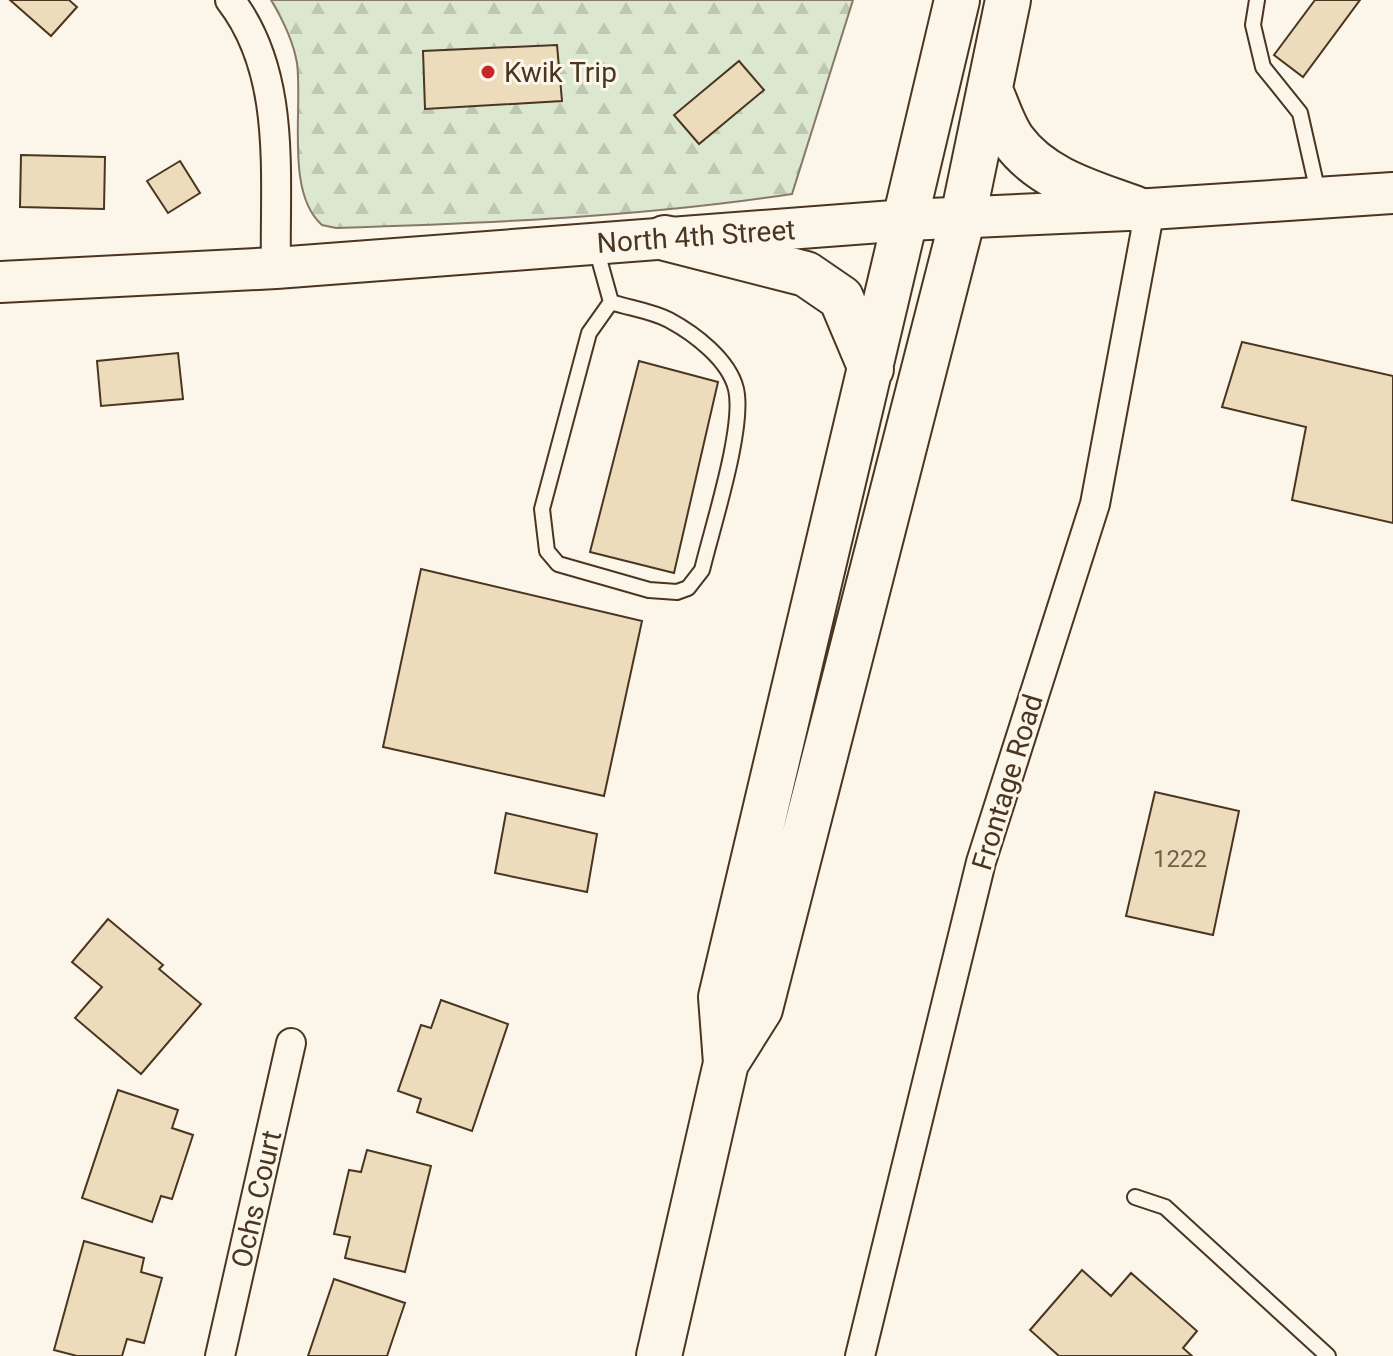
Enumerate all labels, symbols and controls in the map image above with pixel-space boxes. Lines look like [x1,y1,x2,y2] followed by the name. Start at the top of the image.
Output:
[504,56,617,89] place label: Kwik Trip
[479,63,497,81] marker: Kwik Trip
[596,213,796,260] street label: North 4th Street
[965,690,1050,874] street label: Frontage Road
[1153,845,1207,873] house number: 1222
[225,1127,288,1271] street label: Ochs Court

